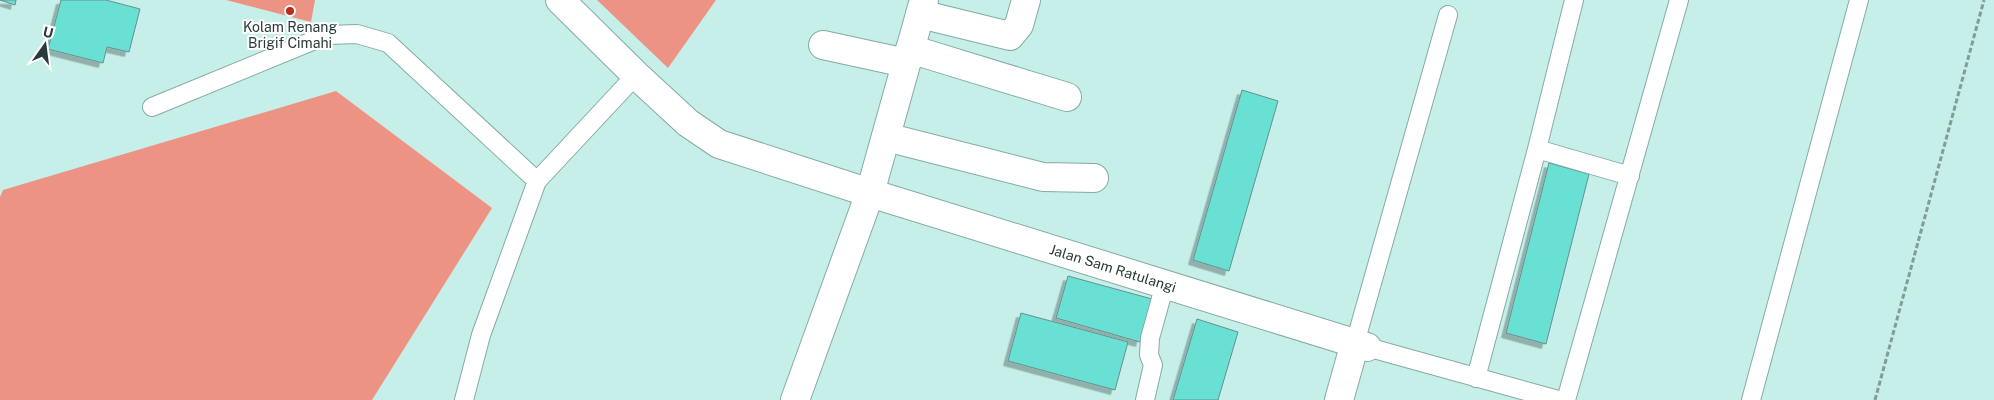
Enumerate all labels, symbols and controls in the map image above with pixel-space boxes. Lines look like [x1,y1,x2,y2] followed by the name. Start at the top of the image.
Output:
[284,5,296,17] marker: Kolam Renang Brigif Cimahi
[243,19,337,51] place label: Kolam Renang Brigif Cimahi
[20,20,70,70] north arrow
[41,23,55,41] text: U
[1048,241,1178,295] street label: Jalan Sam Ratulangi

